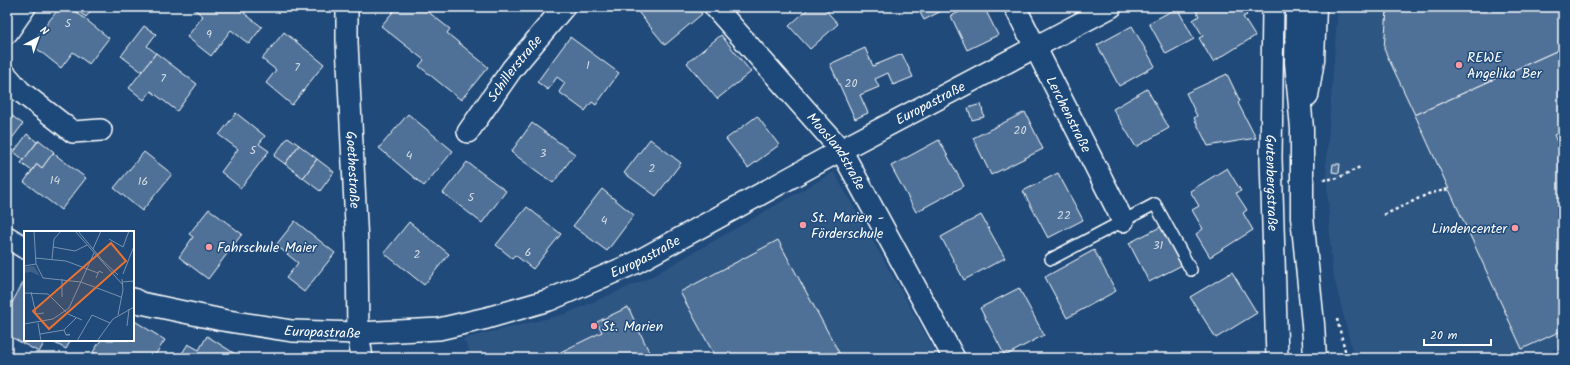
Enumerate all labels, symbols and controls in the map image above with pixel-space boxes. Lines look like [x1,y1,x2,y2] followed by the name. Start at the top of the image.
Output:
[65,14,73,33] house number: 5
[18,18,58,58] north arrow
[35,22,52,40] text: N
[206,25,212,44] house number: 9
[482,30,549,107] street label: Schillerstraße
[1467,47,1543,85] place label: REWE Angelika Ber
[586,56,590,75] house number: 1
[294,58,300,77] house number: 7
[1454,60,1464,70] marker: REWE Angelika Ber
[160,69,166,88] house number: 7
[1040,72,1097,157] street label: Lerchenstraße
[845,74,857,93] house number: 20
[892,76,970,131] street label: Europastraße
[801,108,871,195] street label: Mooslandstraße
[1014,121,1026,140] house number: 20
[339,131,365,210] street label: Goethestraße
[1259,135,1283,232] street label: Gutenbergstraße
[250,141,258,160] house number: 5
[540,144,547,163] house number: 3
[406,146,413,165] house number: 4
[649,159,656,178] house number: 2
[50,171,61,190] house number: 14
[138,172,148,191] house number: 16
[468,188,476,207] house number: 5
[1057,206,1071,225] house number: 22
[811,207,884,245] place label: St. Marien - Förderschule
[601,211,608,230] house number: 4
[1431,218,1508,240] place label: Lindencenter
[798,220,808,230] marker: St. Marien - Förderschule
[1510,223,1520,233] marker: Lindencenter
[607,230,685,284] street label: Europastraße
[24,231,134,341] inset map
[1153,236,1164,255] house number: 31
[217,237,318,259] place label: Fahrschule Maier
[204,242,214,252] marker: Fahrschule Maier
[525,243,531,262] house number: 6
[414,245,421,264] house number: 2
[602,316,663,338] place label: St. Marien
[282,320,362,345] street label: Europastraße
[589,321,599,331] marker: St. Marien
[1424,321,1491,347] scale bar
[1430,326,1458,345] text: 20 m

